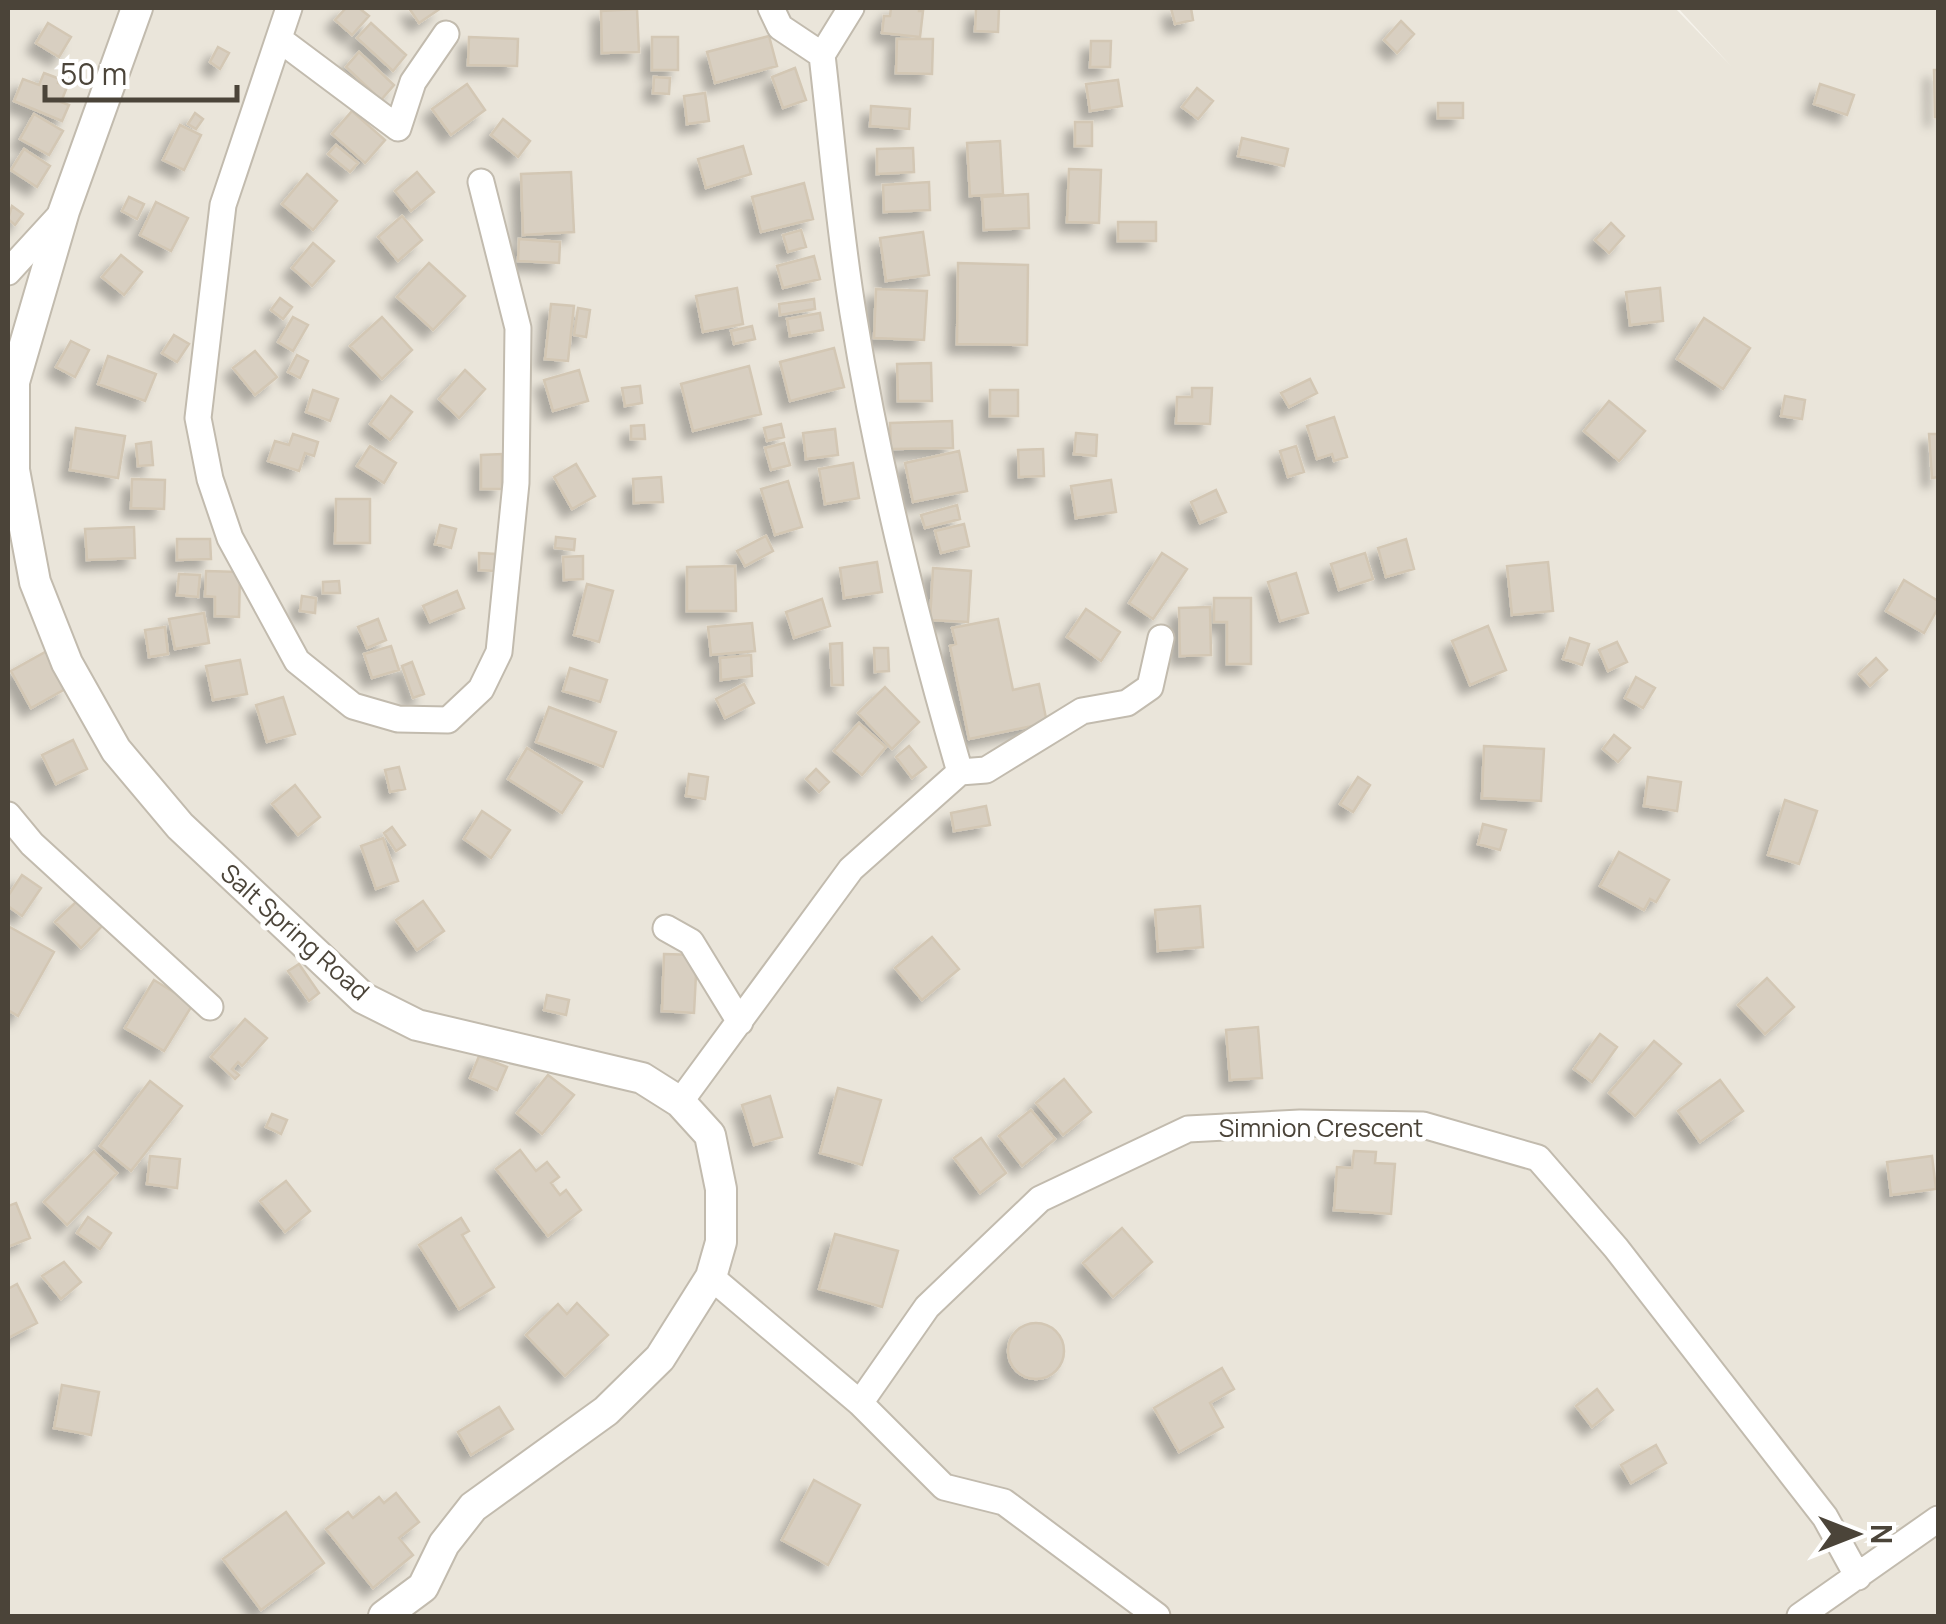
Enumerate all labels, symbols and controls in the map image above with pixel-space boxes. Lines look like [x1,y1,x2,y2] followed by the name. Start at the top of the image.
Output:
[45,40,238,102] scale bar
[60,53,127,94] text: 50 m
[213,855,377,1008] street label: Salt Spring Road
[1219,1110,1423,1145] street label: Simnion Crescent
[1806,1484,1906,1584] north arrow
[1863,1524,1901,1544] text: N

